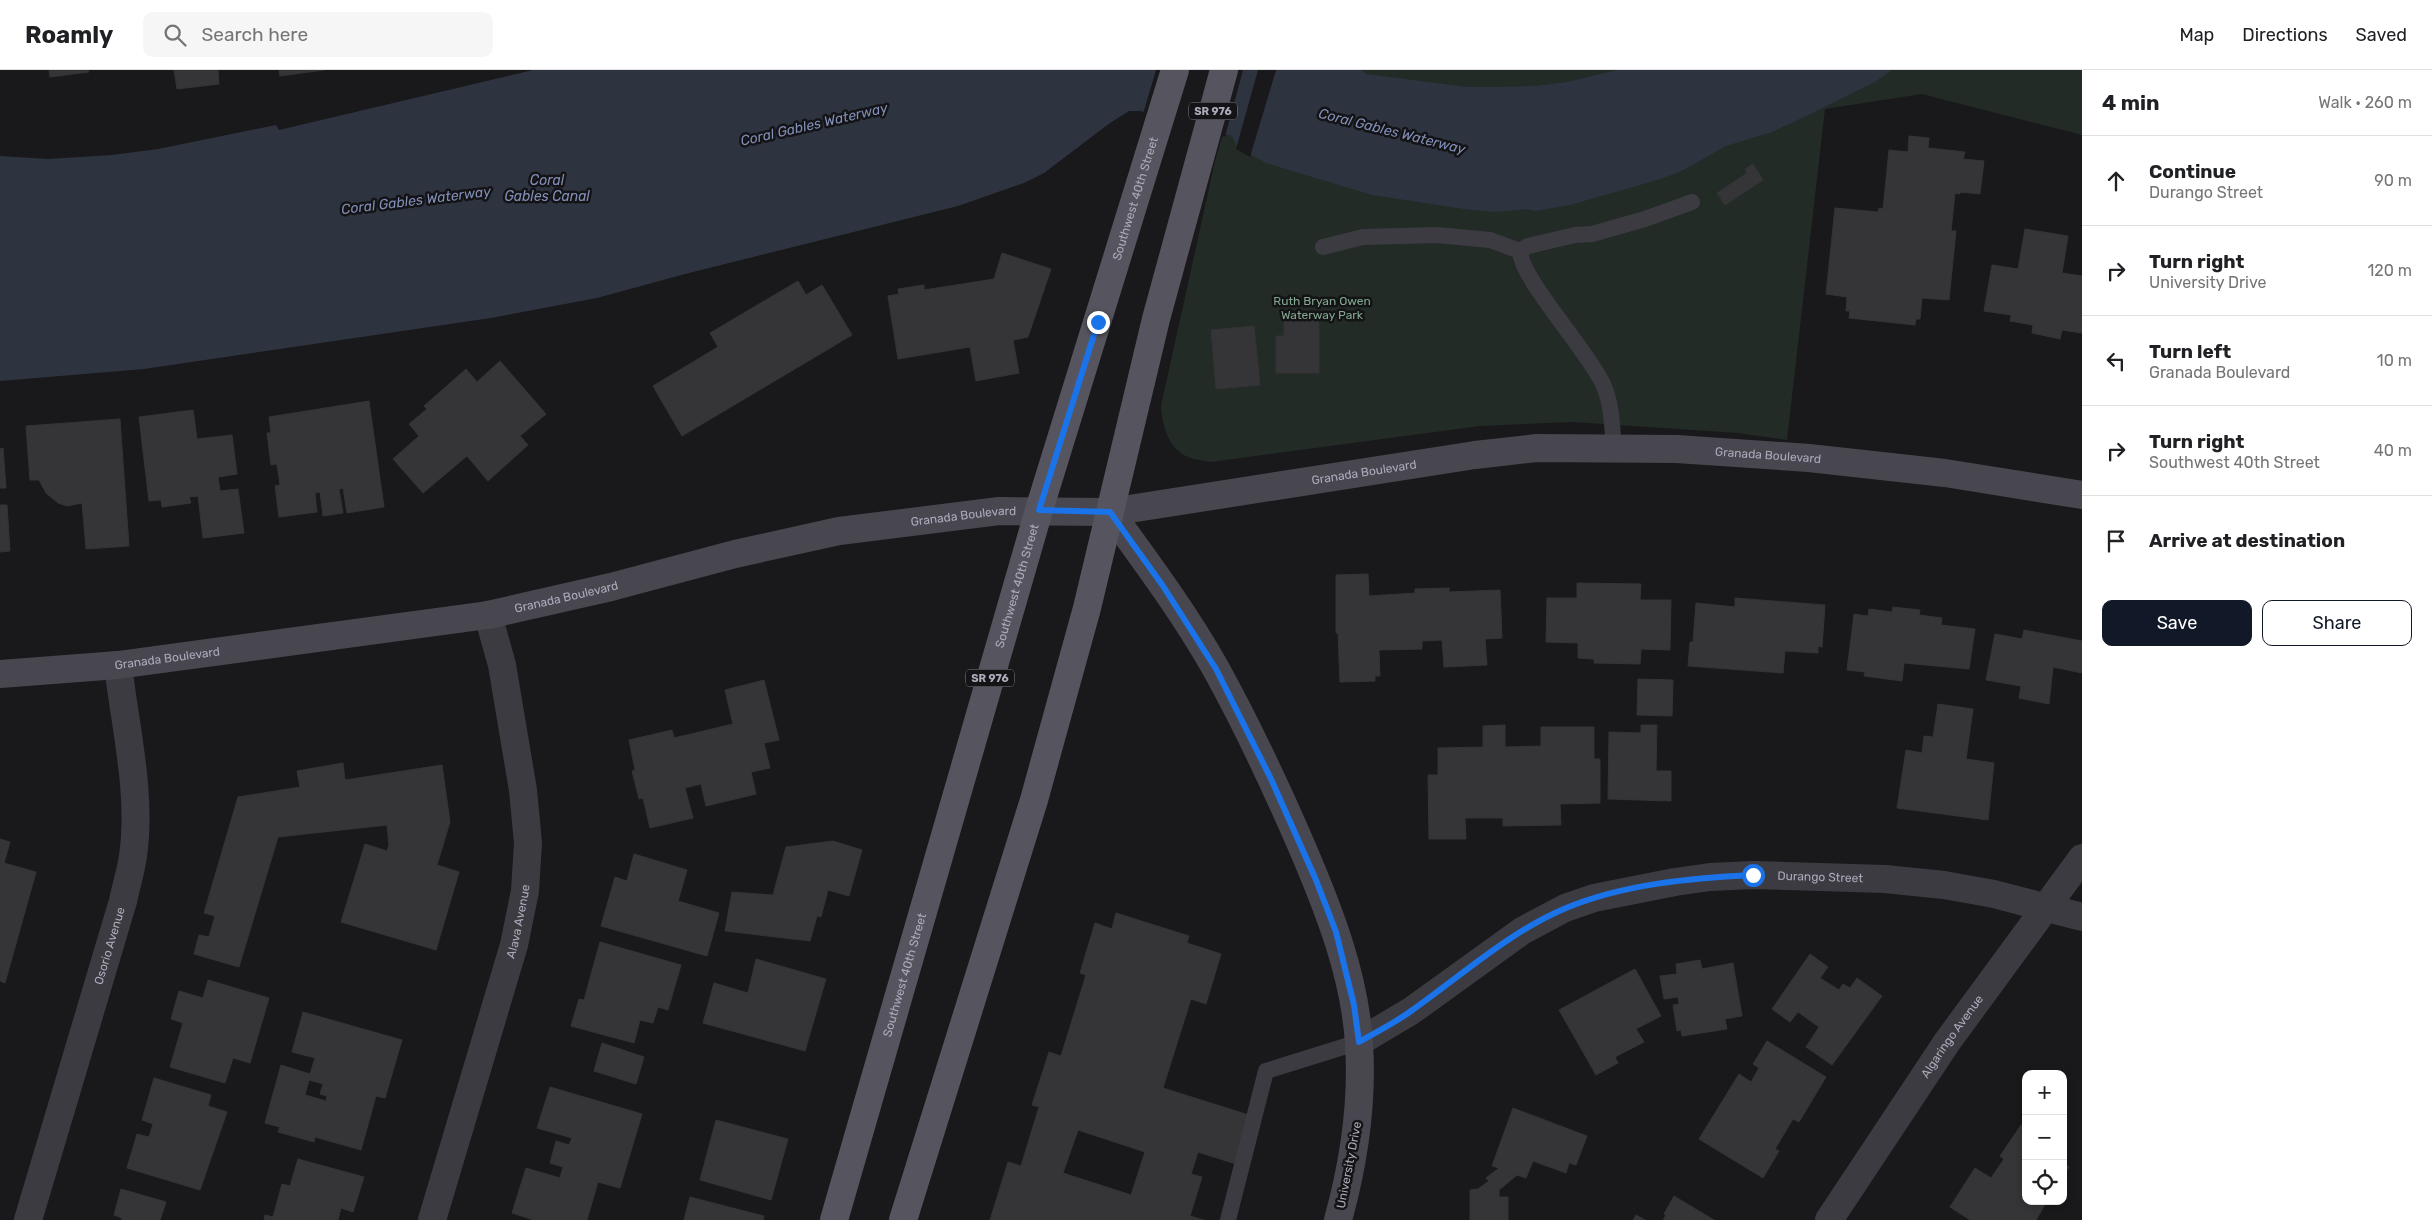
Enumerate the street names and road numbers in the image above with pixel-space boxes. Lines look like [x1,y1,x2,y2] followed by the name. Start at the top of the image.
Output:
[1189,102,1237,119] road number: SR 976
[1110,135,1161,262] street label: Southwest 40th Street
[1715,445,1822,466] street label: Granada Boulevard
[1310,457,1417,487] street label: Granada Boulevard
[910,504,1016,529] street label: Granada Boulevard
[993,522,1042,649] street label: Southwest 40th Street
[513,578,620,616] street label: Granada Boulevard
[114,644,221,672] street label: Granada Boulevard
[966,670,1014,686] road number: SR 976
[1777,869,1864,885] street label: Durango Street
[503,884,532,960] street label: Alava Avenue
[91,905,128,986] street label: Osorio Avenue
[880,911,929,1039] street label: Southwest 40th Street
[1918,992,1986,1081] street label: Algaringo Avenue
[1334,1120,1364,1210] street label: University Drive

